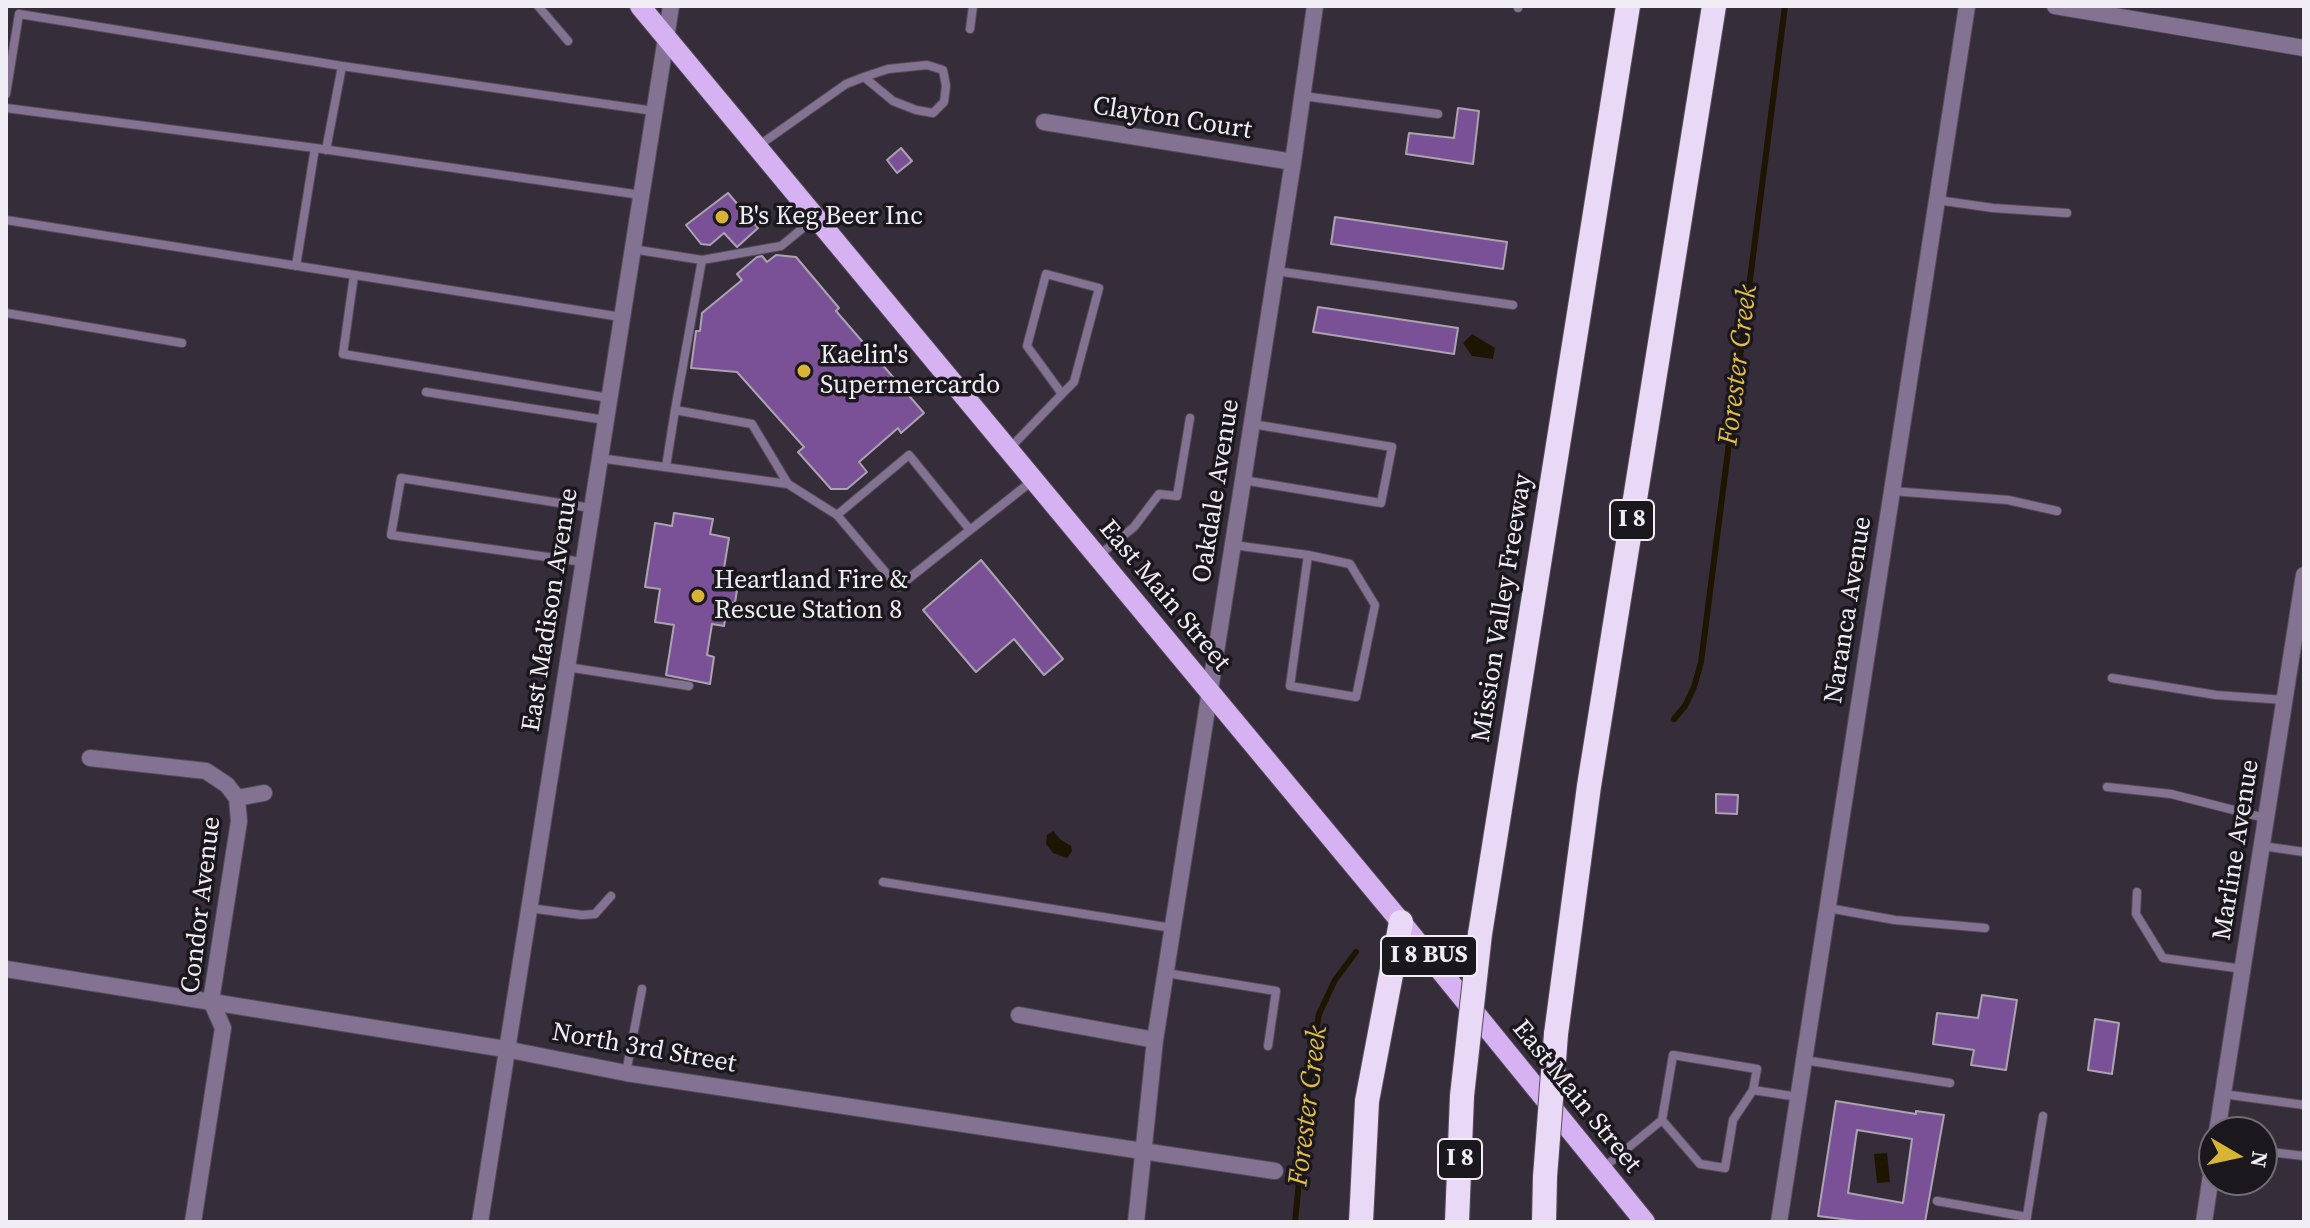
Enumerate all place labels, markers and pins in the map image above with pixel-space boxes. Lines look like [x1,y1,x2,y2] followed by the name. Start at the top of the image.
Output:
[738,201,923,233] place label: B's Keg Beer Inc
[713,208,731,226] marker: B's Keg Beer Inc
[820,340,1000,402] place label: Kaelin's Supermercardo
[795,362,813,380] marker: Kaelin's Supermercardo
[714,565,908,626] place label: Heartland Fire & Rescue Station 8
[689,587,707,605] marker: Heartland Fire & Rescue Station 8

